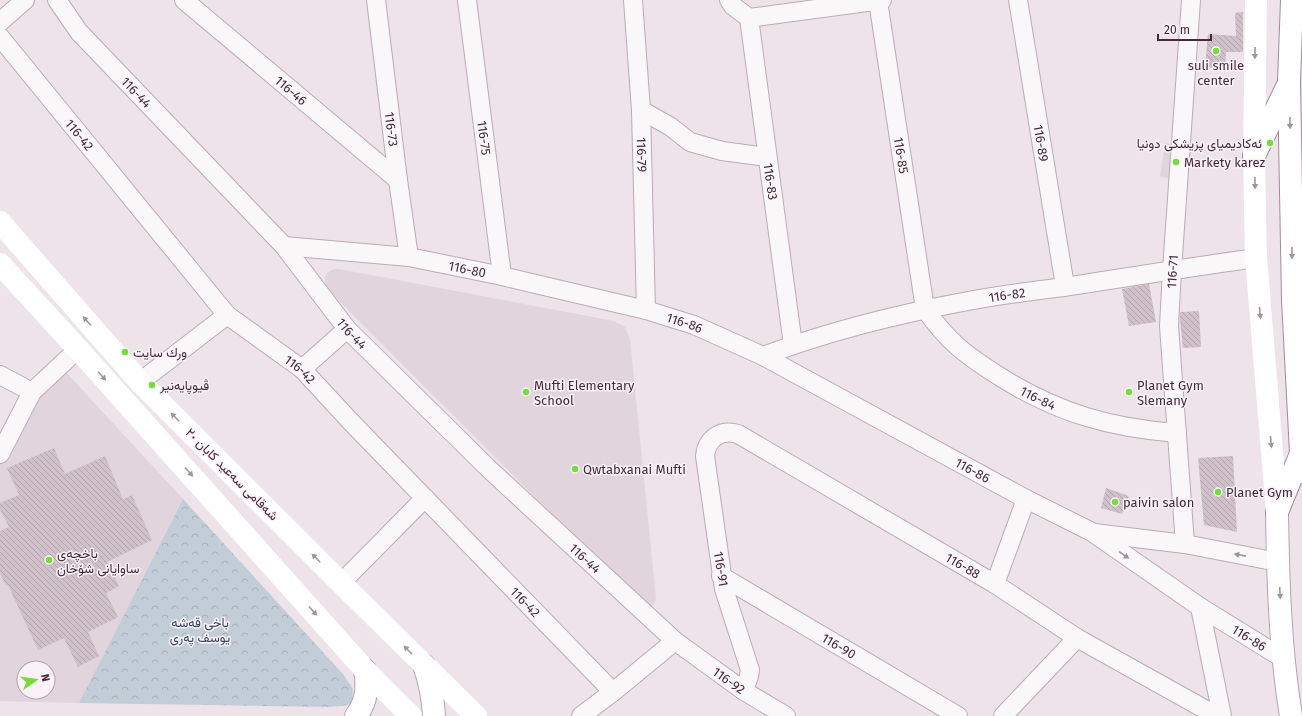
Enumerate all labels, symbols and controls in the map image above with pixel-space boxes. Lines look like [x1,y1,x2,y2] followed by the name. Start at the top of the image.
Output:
[1158,16,1211,42] scale bar
[1164,23,1190,37] text: 20 m
[1211,46,1221,56] marker: suli smile center
[1252,47,1259,59] one-way arrow
[1188,58,1244,88] place label: suli smile center
[272,72,310,108] street label: 116-46
[118,74,155,111] street label: 116-44
[382,111,401,147] street label: 116-73
[62,116,97,153] street label: 116-42
[1287,117,1293,130] one-way arrow
[475,120,494,156] street label: 116-75
[1031,124,1052,163] street label: 116-89
[891,136,912,175] street label: 116-85
[1137,136,1262,153] place label: ئەکادیمیای پزیشکی دونیا
[634,137,650,172] street label: 116-79
[1265,138,1275,148] marker: ئەکادیمیای پزیشکی دونیا
[1184,155,1265,170] place label: Markety karez
[1171,157,1181,167] marker: Markety karez
[761,162,781,201] street label: 116-83
[1251,177,1258,189] one-way arrow
[1289,247,1295,260] one-way arrow
[1164,254,1181,289] street label: 116-71
[447,258,487,280] street label: 116-80
[987,285,1026,305] street label: 116-82
[1257,307,1264,319] one-way arrow
[665,309,705,336] street label: 116-86
[334,315,370,352] street label: 116-44
[82,316,91,327] one-way arrow
[133,345,187,361] place label: ورك سايت
[120,347,130,357] marker: ورك سايت
[282,352,319,386] street label: 116-42
[98,370,107,381] one-way arrow
[159,378,209,395] place label: ڤیوپایەنیر
[534,378,635,408] place label: Mufti Elementary School
[1137,378,1204,408] place label: Planet Gym Slemany
[147,380,157,390] marker: ڤیوپایەنیر
[1018,383,1058,413] street label: 116-84
[521,387,531,397] marker: Mufti Elementary School
[1124,387,1134,397] marker: Planet Gym Slemany
[170,412,180,422] one-way arrow
[182,425,281,524] street label: شەقامی سەعید کابان ٢٠
[1268,436,1275,448] one-way arrow
[953,455,993,486] street label: 116-86
[583,462,686,477] place label: Qwtabxanai Mufti
[570,464,580,474] marker: Qwtabxanai Mufti
[184,468,193,477] one-way arrow
[1226,485,1293,500] place label: Planet Gym
[1213,487,1223,497] marker: Planet Gym
[1123,495,1194,510] place label: paivin salon
[1110,497,1120,507] marker: paivin salon
[567,540,604,576] street label: 116-44
[57,546,139,577] place label: باخچەی ساوایانی شۆخان
[943,549,983,581] street label: 116-88
[711,550,731,588] street label: 116-91
[1118,551,1129,558] one-way arrow
[1233,551,1246,557] one-way arrow
[311,553,321,563] one-way arrow
[44,555,54,565] marker: باخچەی ساوایانی شۆخان
[507,584,543,620] street label: 116-42
[1276,587,1283,599] one-way arrow
[308,606,317,616] one-way arrow
[170,615,231,647] park label: باخی قەشە یوسف پەری
[1230,621,1269,654] street label: 116-86
[819,630,859,662] street label: 116-90
[403,645,413,655] one-way arrow
[16,660,56,700] north arrow
[710,664,748,697] street label: 116-92
[38,673,52,683] text: N

